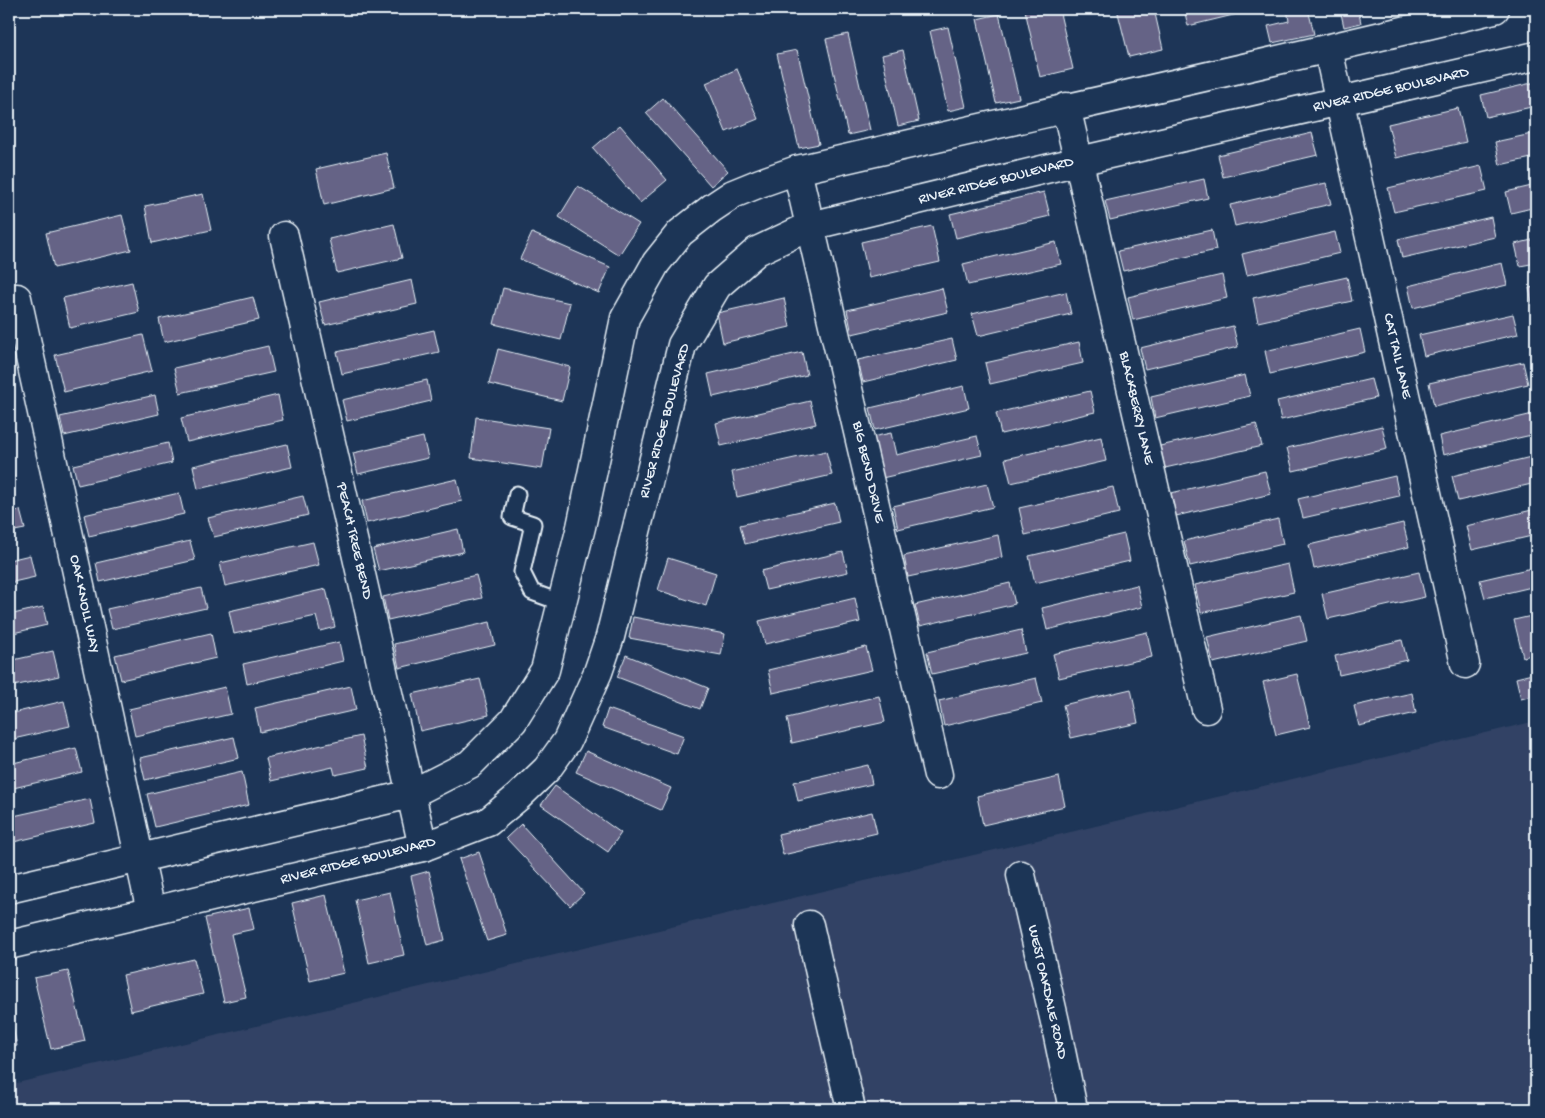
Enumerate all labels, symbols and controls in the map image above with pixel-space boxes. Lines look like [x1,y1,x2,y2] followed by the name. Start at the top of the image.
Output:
[1311,63,1471,117] street label: RIVER RIDGE BOULEVARD
[917,153,1076,209] street label: RIVER RIDGE BOULEVARD
[1378,312,1416,401] street label: CAT TAIL LANE
[636,342,694,500] street label: RIVER RIDGE BOULEVARD
[1114,349,1158,467] street label: BLACKBERRY LANE
[847,419,889,525] street label: BIG BEND DRIVE
[332,480,376,601] street label: PEACH TREE BEND
[65,553,103,655] street label: OAK KNOLL WAY
[279,833,438,889] street label: RIVER RIDGE BOULEVARD
[1023,923,1071,1061] street label: WEST OAKDALE ROAD

